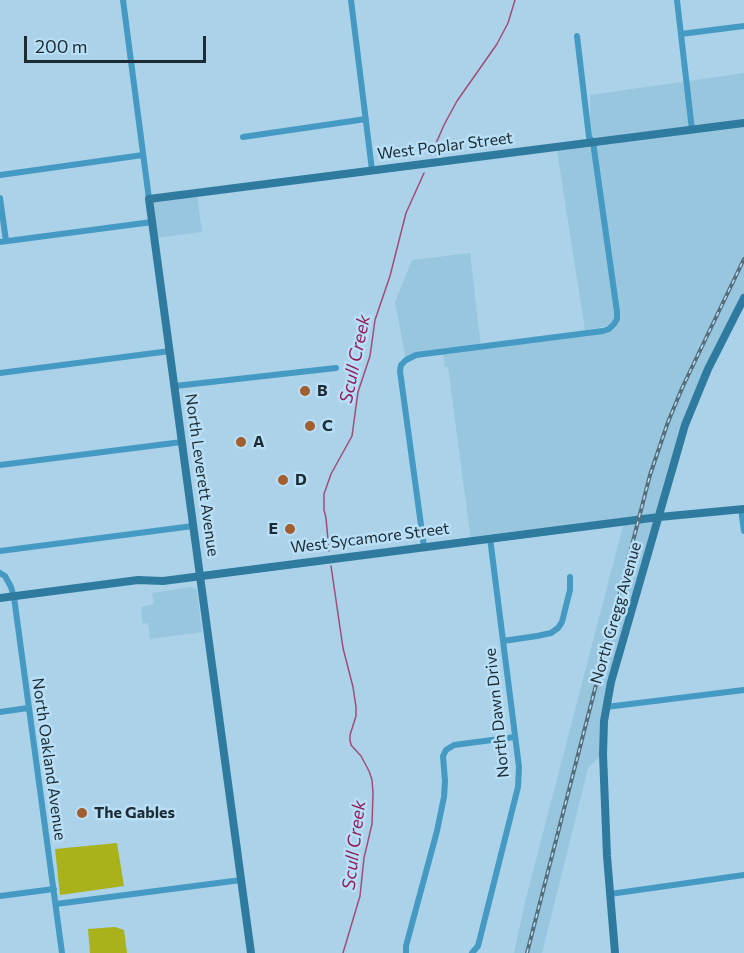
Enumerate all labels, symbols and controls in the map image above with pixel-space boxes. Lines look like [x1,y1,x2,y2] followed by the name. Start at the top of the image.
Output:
[27,24,208,62] scale bar
[35,35,88,57] text: 200 m
[376,128,514,164] street label: West Poplar Street
[335,313,375,405] water label: Scull Creek
[317,381,328,401] place label: B
[298,384,312,398] marker: B
[181,392,223,558] street label: North Leverett Avenue
[322,416,333,436] place label: C
[303,419,317,433] marker: C
[253,432,264,452] place label: A
[234,435,248,449] marker: A
[295,470,307,490] place label: D
[276,473,290,487] marker: D
[268,519,278,539] place label: E
[289,519,451,557] street label: West Sycamore Street
[283,522,297,536] marker: E
[587,540,645,686] street label: North Gregg Avenue
[481,647,513,779] street label: North Dawn Drive
[28,676,70,842] street label: North Oakland Avenue
[338,799,370,891] water label: Scull Creek
[94,803,175,823] place label: The Gables
[75,806,89,820] marker: The Gables

